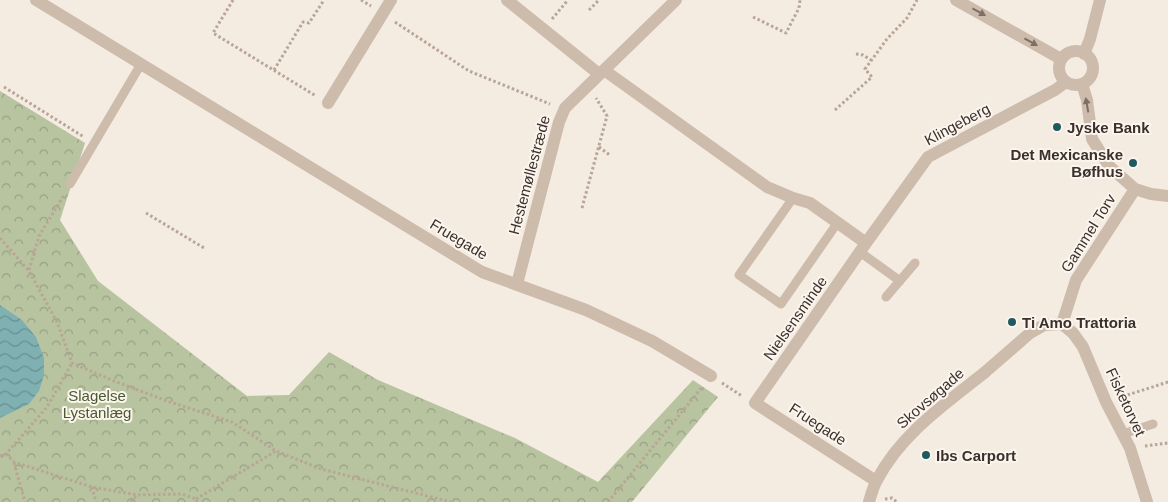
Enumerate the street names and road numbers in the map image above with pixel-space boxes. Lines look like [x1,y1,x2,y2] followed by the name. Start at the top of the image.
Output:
[921,100,993,148] street label: Klingeberg
[505,114,553,236] street label: Hestemøllestræde
[1057,190,1119,275] street label: Gammel Torv
[427,215,491,263] street label: Fruegade
[760,273,830,363] street label: Nielsensminde
[893,364,967,432] street label: Skovsøgade
[1103,365,1150,440] street label: Fisketorvet
[786,399,850,449] street label: Fruegade

